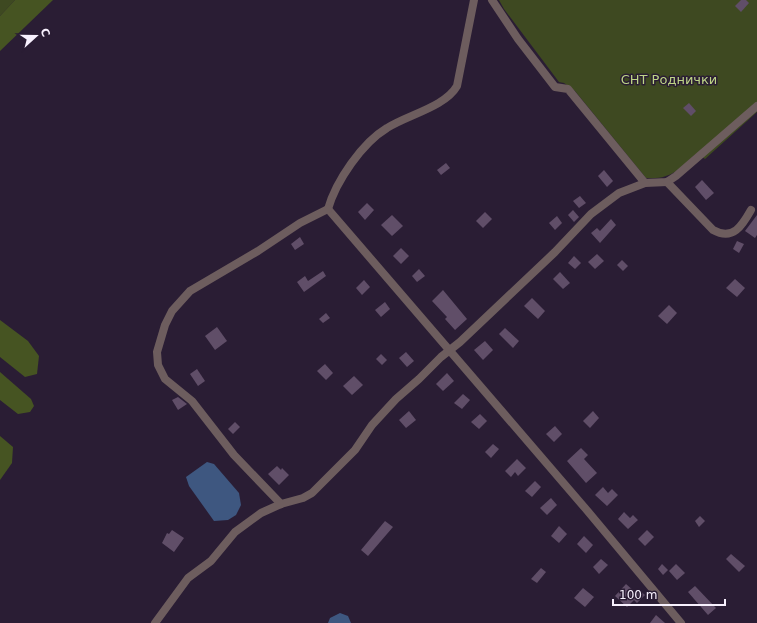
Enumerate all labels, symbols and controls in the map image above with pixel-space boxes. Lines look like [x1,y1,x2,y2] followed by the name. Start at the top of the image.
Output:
[16,16,56,56] north arrow
[37,26,52,39] text: С
[621,72,717,87] park label: СНТ Роднички
[613,581,725,607] scale bar
[619,588,657,602] text: 100 m

